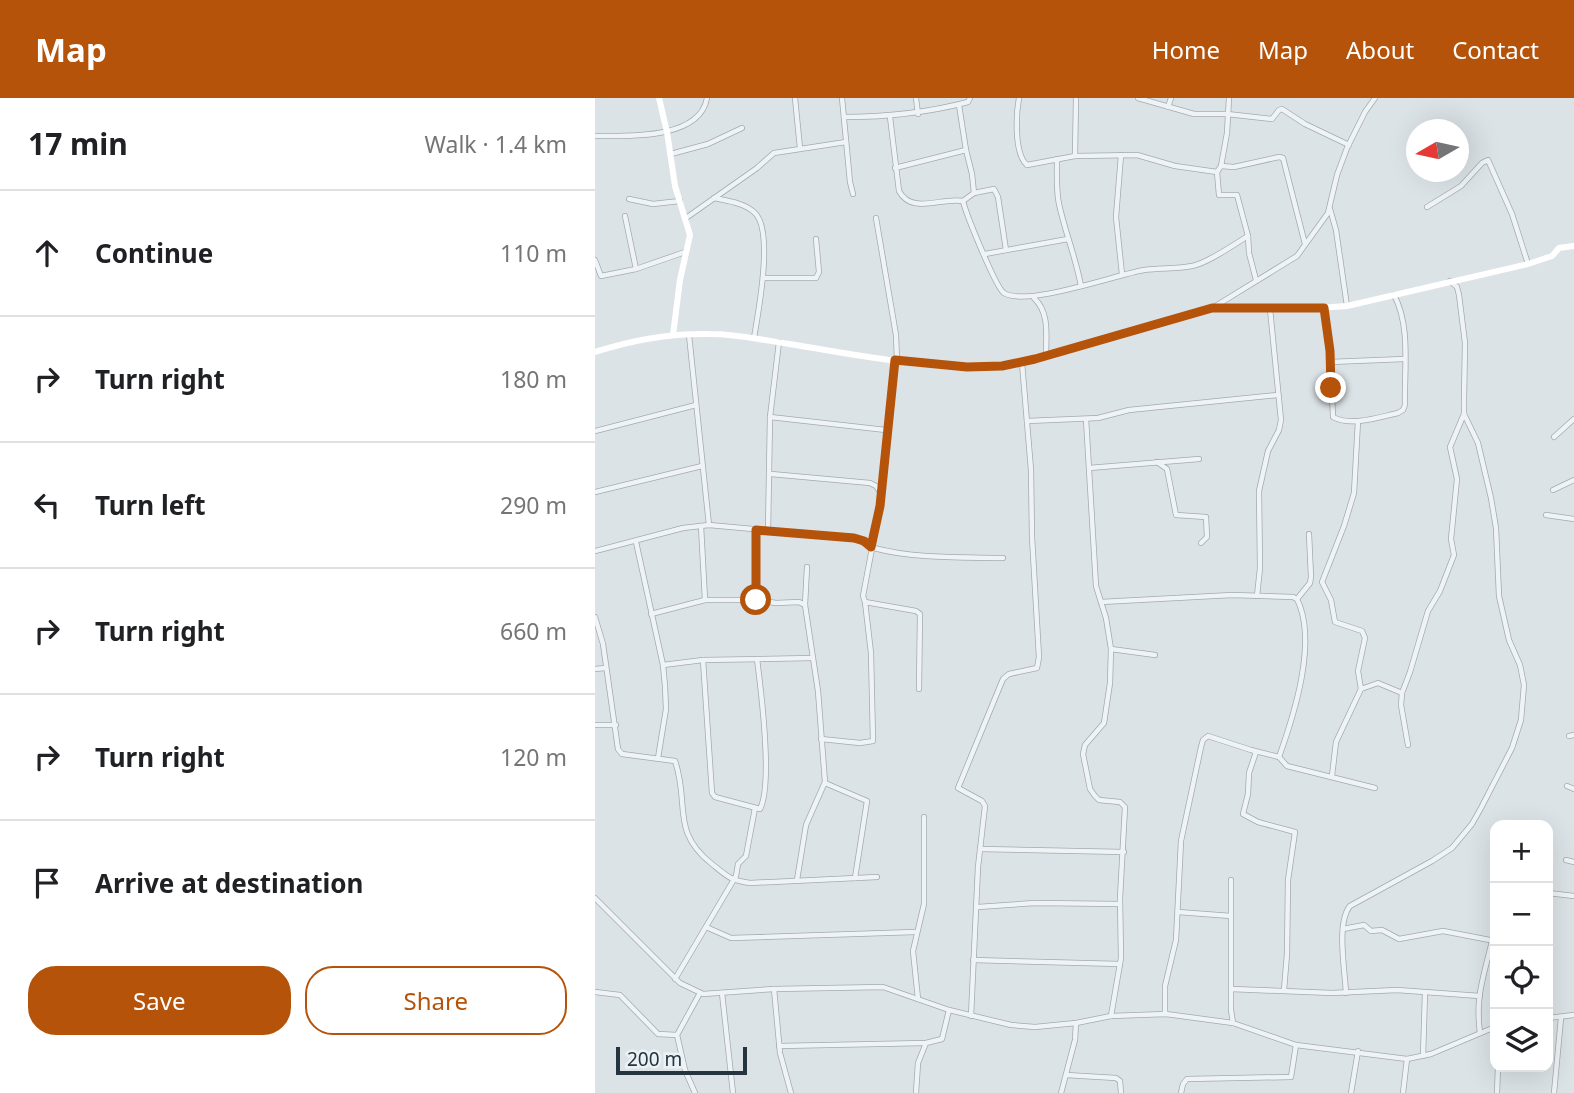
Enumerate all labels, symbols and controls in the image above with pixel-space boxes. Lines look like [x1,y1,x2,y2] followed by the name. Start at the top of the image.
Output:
[35,27,107,72] text: Map
[1152,33,1220,66] text: Home
[1258,33,1308,66] text: Map
[1346,33,1414,66] text: About
[1452,33,1539,66] text: Contact
[1406,119,1469,182] north arrow
[28,123,128,164] text: 17 min
[425,128,567,160] text: Walk · 1.4 km
[28,234,66,272] icon: ahead
[95,235,213,271] text: Continue
[500,237,567,269] text: 110 m
[28,360,66,398] icon: right
[95,361,225,397] text: Turn right
[500,363,567,395] text: 180 m
[1315,372,1346,403] route end
[28,486,66,524] icon: left
[95,487,206,523] text: Turn left
[500,489,567,521] text: 290 m
[740,584,771,615] route start
[28,612,66,650] icon: right
[95,613,225,649] text: Turn right
[500,615,567,647] text: 660 m
[28,738,66,776] icon: right
[95,739,225,775] text: Turn right
[500,741,567,773] text: 120 m
[1490,820,1553,1072] map controls
[1490,820,1553,883] button: +
[28,864,66,902] icon: arrive
[95,865,364,901] text: Arrive at destination
[1490,883,1553,946] button: −
[1490,946,1553,1009] button: locate
[28,966,291,1035] button: Save
[305,966,567,1035] button: Share
[1490,1009,1553,1072] button: layers
[616,1044,747,1076] scale bar
[627,1046,682,1072] text: 200 m

